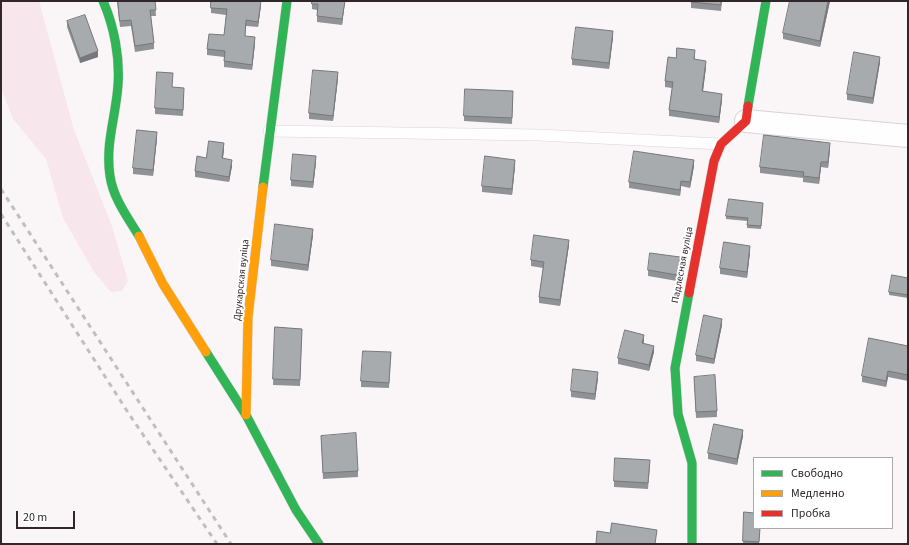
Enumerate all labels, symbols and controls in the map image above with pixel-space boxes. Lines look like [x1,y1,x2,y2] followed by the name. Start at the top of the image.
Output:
[670,226,696,304] street label: Падлесная вуліца
[232,239,252,321] street label: Друкарская вуліца
[753,457,893,529] legend
[791,465,843,482] text: Свободно
[791,485,845,502] text: Медленно
[18,503,77,529] scale bar
[791,505,830,522] text: Пробка
[23,509,47,526] text: 20 m

